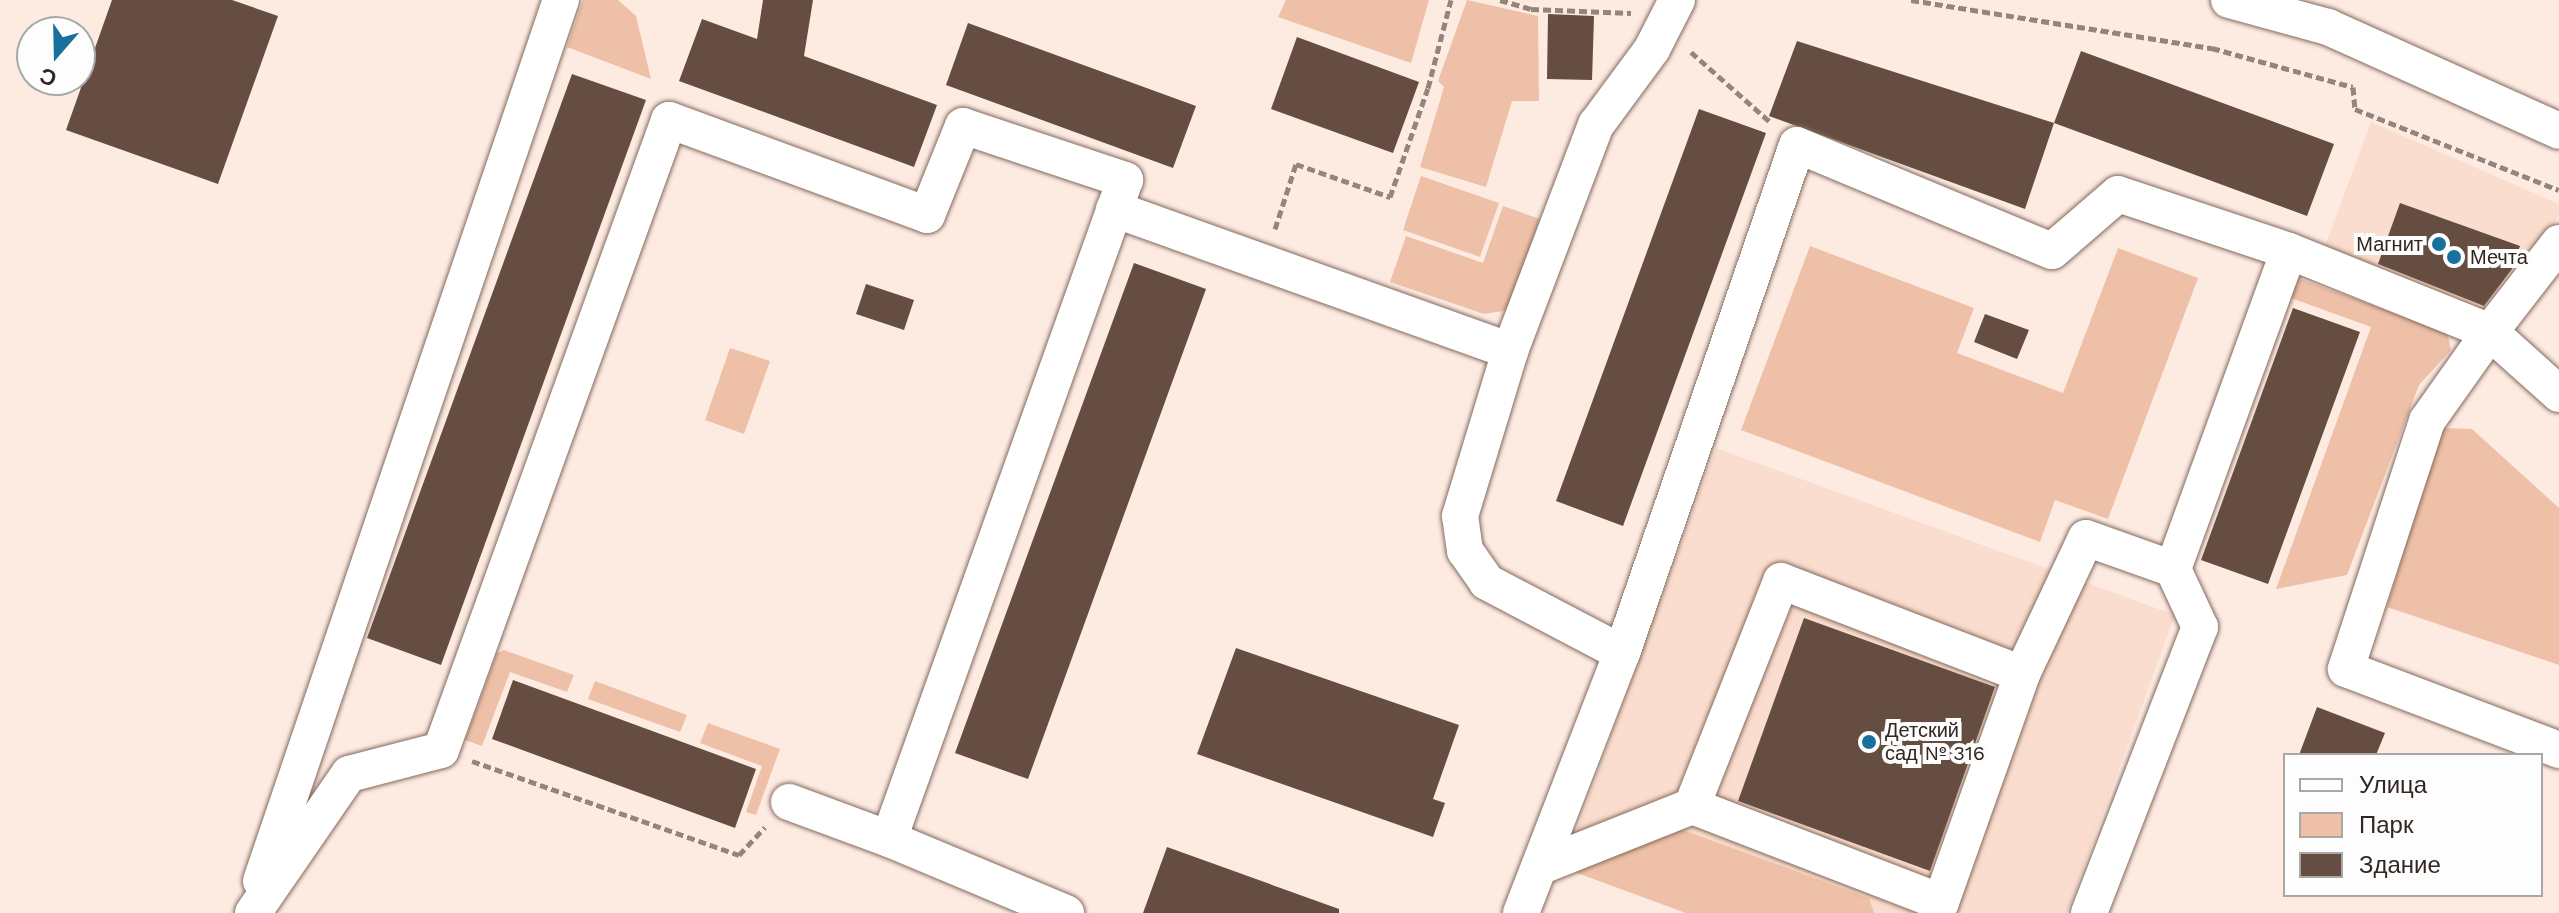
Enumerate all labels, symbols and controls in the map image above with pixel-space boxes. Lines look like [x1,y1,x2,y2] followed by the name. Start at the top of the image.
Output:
[16,16,96,96] north arrow
[37,63,60,92] text: С
[2356,232,2423,256] place label: Магнит
[2430,235,2448,253] marker: Магнит
[2470,245,2528,269] place label: Мечта
[2445,248,2463,266] marker: Мечта
[1885,718,1985,765] place label: Детский сад № 316
[1860,733,1878,751] marker: Детский сад № 316
[2283,753,2543,897] legend
[2359,771,2427,799] text: Улица
[2359,811,2413,839] text: Парк
[2359,851,2441,879] text: Здание

